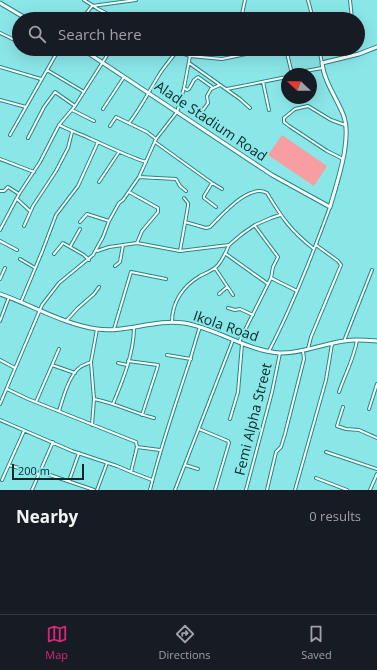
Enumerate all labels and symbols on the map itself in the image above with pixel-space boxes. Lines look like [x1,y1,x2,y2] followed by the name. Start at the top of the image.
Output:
[281,68,317,104] north arrow
[152,76,271,165] street label: Alade Stadium Road
[191,305,261,346] street label: Ikola Road
[229,361,276,477] street label: Femi Alpha Street
[12,462,84,481] scale bar

